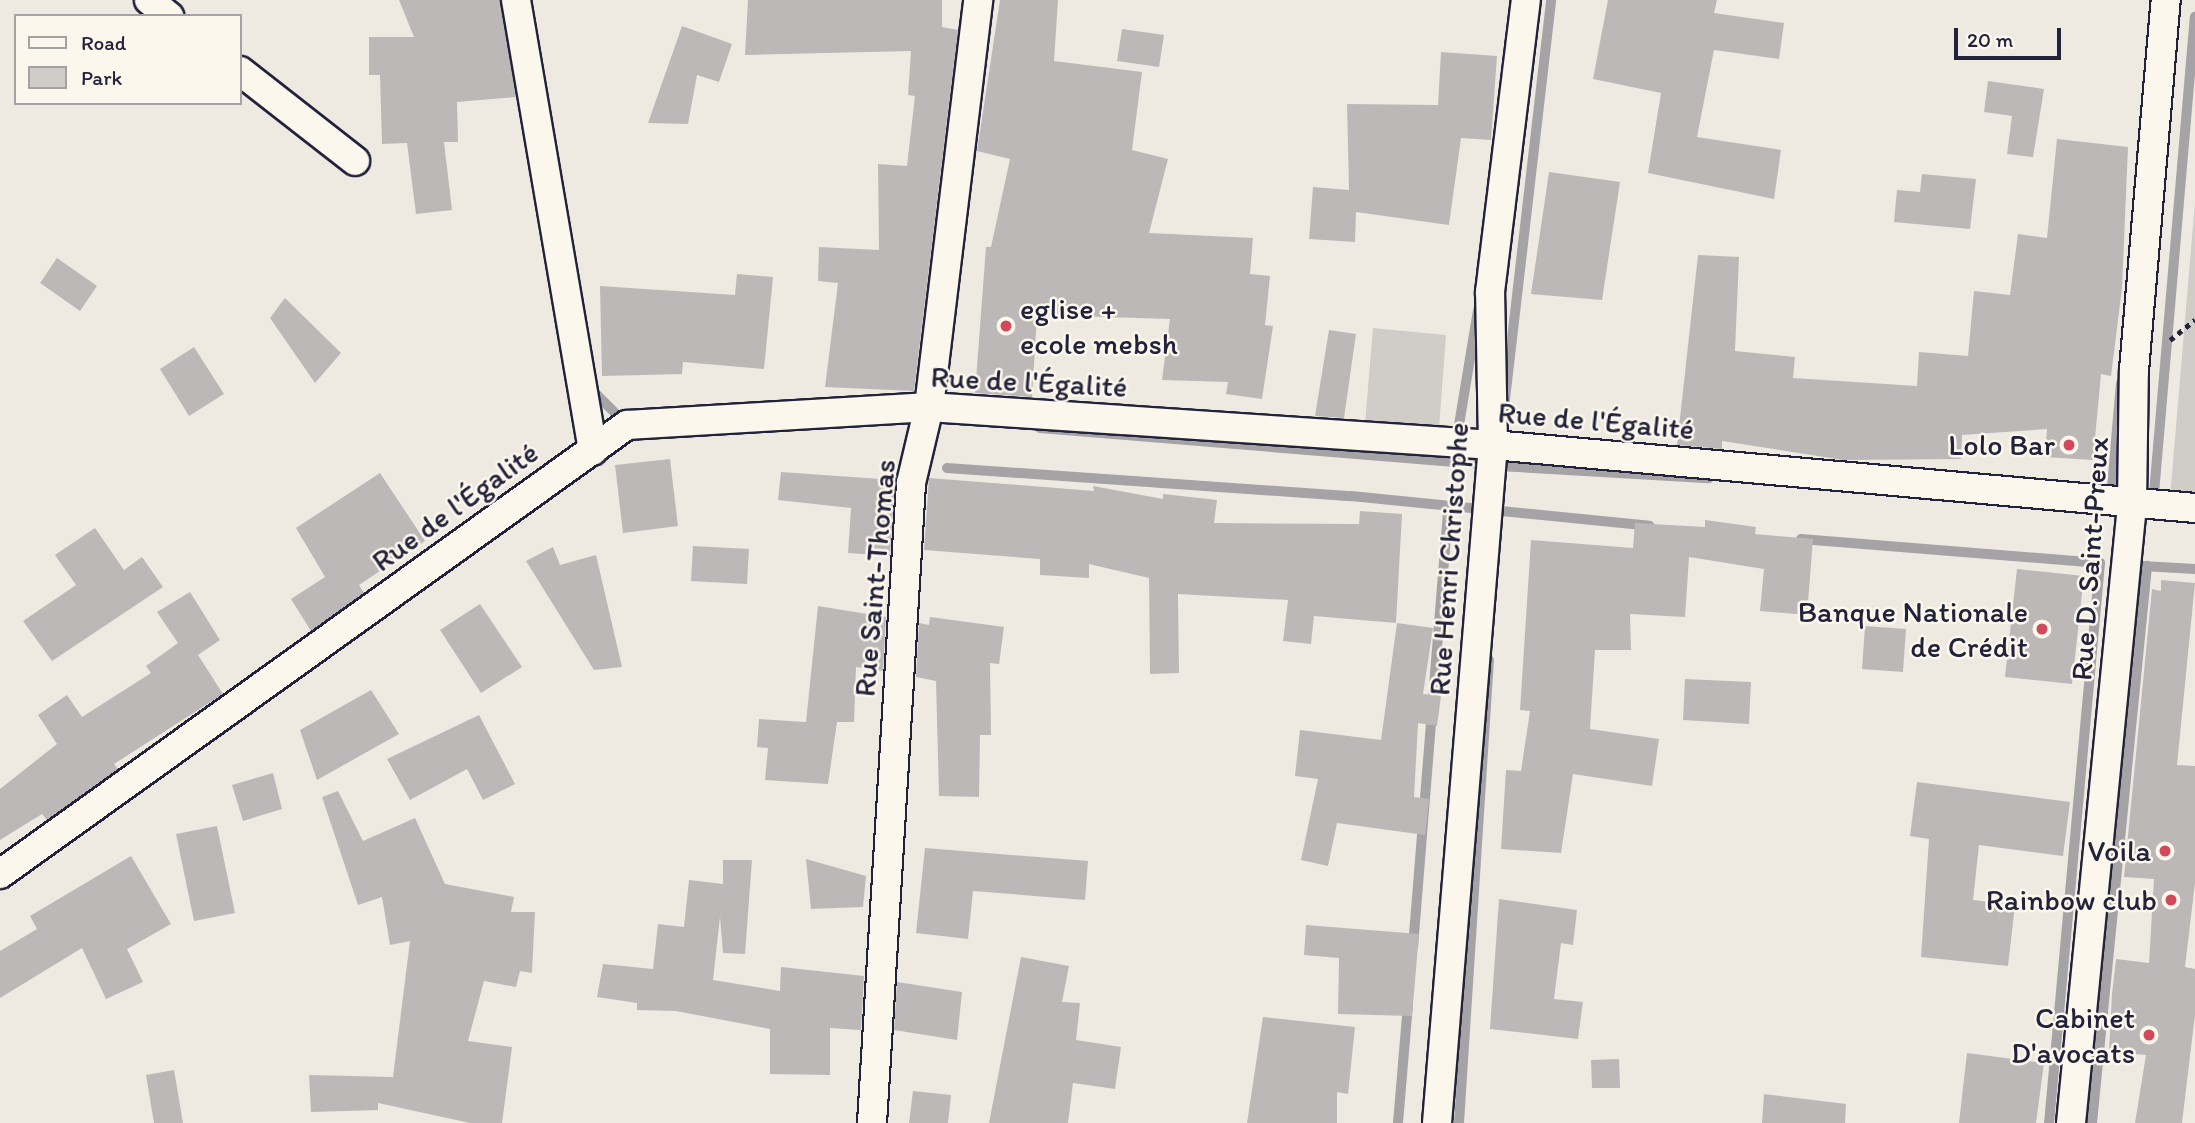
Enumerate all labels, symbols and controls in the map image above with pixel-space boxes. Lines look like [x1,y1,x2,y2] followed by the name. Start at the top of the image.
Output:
[14,14,242,105] legend
[1957,14,2064,58] scale bar
[1967,27,2013,52] text: 20 m
[81,30,126,55] text: Road
[81,65,122,90] text: Park
[1020,291,1178,362] place label: eglise + ecole mebsh
[998,318,1014,334] marker: eglise + ecole mebsh
[930,359,1128,405] street label: Rue de l'Égalité
[1497,395,1695,447] street label: Rue de l'Égalité
[1422,422,1476,696] street label: Rue Henri Christophe
[1947,427,2055,463] place label: Lolo Bar
[365,435,545,579] street label: Rue de l'Égalité
[2063,436,2117,682] street label: Rue D. Saint-Preux
[2061,437,2077,453] marker: Lolo Bar
[847,458,903,698] street label: Rue Saint-Thomas
[1799,594,2028,664] place label: Banque Nationale de Crédit
[2034,621,2050,637] marker: Banque Nationale de Crédit
[2087,833,2151,869] place label: Voila
[2157,843,2173,859] marker: Voila
[1986,882,2157,918] place label: Rainbow club
[2163,892,2179,908] marker: Rainbow club
[2011,1000,2135,1070] place label: Cabinet D'avocats
[2141,1027,2157,1043] marker: Cabinet D'avocats

